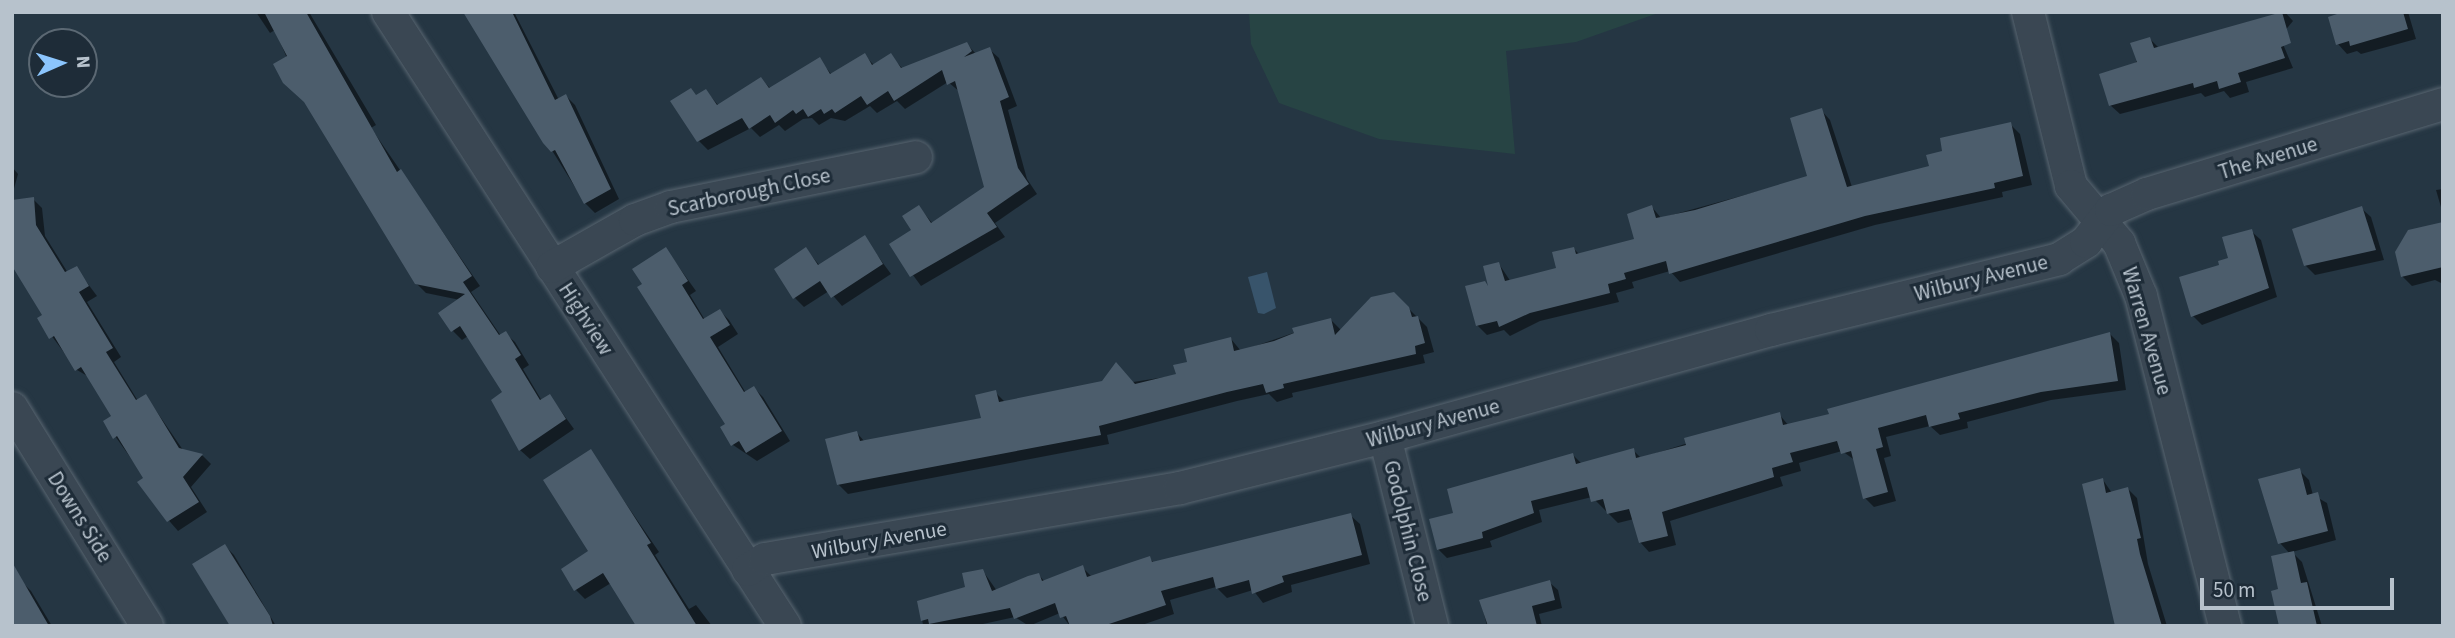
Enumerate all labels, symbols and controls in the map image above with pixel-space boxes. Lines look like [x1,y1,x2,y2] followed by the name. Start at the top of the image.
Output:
[28,28,98,98] north arrow
[69,55,96,69] text: N
[2216,131,2320,185] street label: The Avenue
[665,162,833,222] street label: Scarborough Close
[1912,249,2050,307] street label: Wilbury Avenue
[2117,264,2177,398] street label: Warren Avenue
[553,278,619,360] street label: Highview
[1364,393,1502,453] street label: Wilbury Avenue
[1378,458,1438,604] street label: Godolphin Close
[42,467,118,567] street label: Downs Side
[810,516,948,564] street label: Wilbury Avenue
[2203,564,2397,608] scale bar
[2213,575,2255,605] text: 50 m

